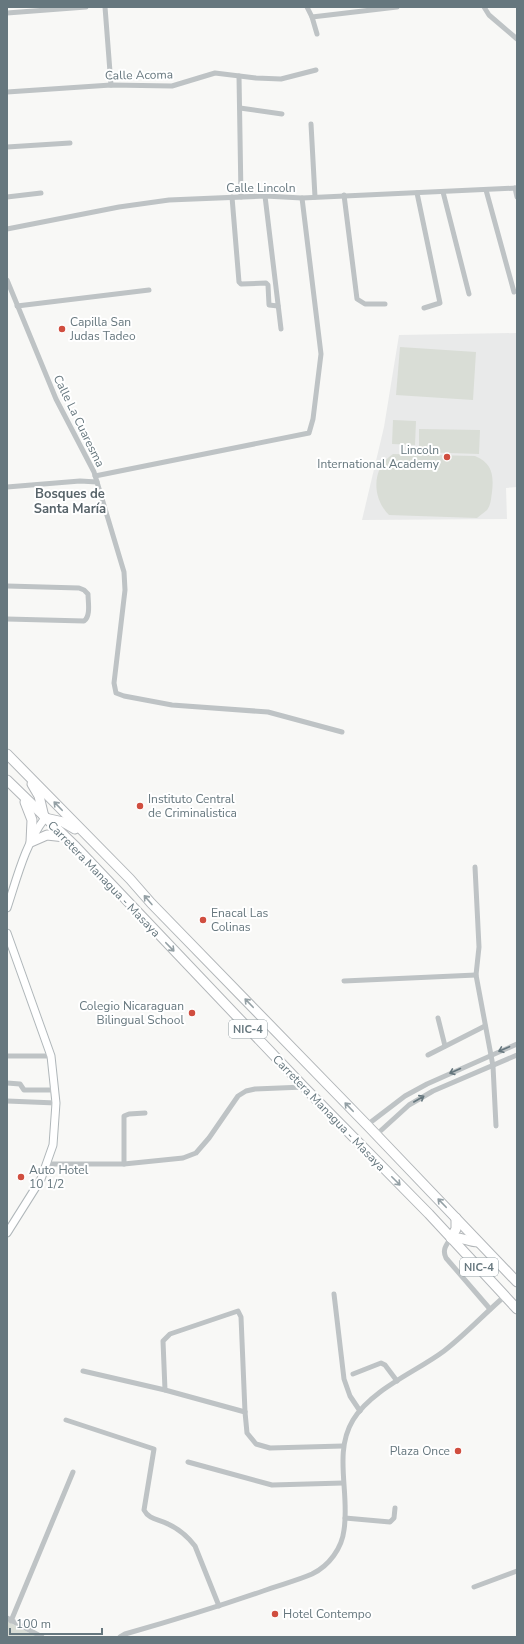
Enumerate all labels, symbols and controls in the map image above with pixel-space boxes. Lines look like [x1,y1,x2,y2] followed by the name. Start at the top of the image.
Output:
[105,66,173,84] street label: Calle Acoma
[226,180,296,196] street label: Calle Lincoln
[69,314,136,344] place label: Capilla San Judas Tadeo
[57,324,67,334] marker: Capilla San Judas Tadeo
[50,372,108,470] street label: Calle La Cuaresma
[317,442,440,472] place label: Lincoln International Academy
[442,452,452,462] marker: Lincoln International Academy
[34,485,106,518] district label: Bosques de Santa María
[148,791,237,821] place label: Instituto Central de Criminalistica
[53,801,63,811] one-way arrow
[135,801,145,811] marker: Instituto Central de Criminalistica
[44,817,164,941] street label: Carretera Managua - Masaya
[144,895,153,905] one-way arrow
[211,905,269,935] place label: Enacal Las Colinas
[198,915,208,925] marker: Enacal Las Colinas
[165,941,174,951] one-way arrow
[79,998,184,1028] place label: Colegio Nicaraguan Bilingual School
[244,998,253,1008] one-way arrow
[187,1008,197,1018] marker: Colegio Nicaraguan Bilingual School
[229,1020,267,1038] road number: NIC-4
[498,1046,510,1053] one-way arrow
[269,1051,389,1175] street label: Carretera Managua - Masaya
[450,1068,462,1075] one-way arrow
[413,1095,425,1103] one-way arrow
[344,1102,354,1112] one-way arrow
[29,1162,89,1192] place label: Auto Hotel 10 1/2
[16,1172,26,1182] marker: Auto Hotel 10 1/2
[391,1176,401,1186] one-way arrow
[437,1198,447,1208] one-way arrow
[460,1258,498,1276] road number: NIC-4
[390,1443,450,1459] place label: Plaza Once
[453,1446,463,1456] marker: Plaza Once
[283,1606,372,1622] place label: Hotel Contempo
[270,1609,280,1619] marker: Hotel Contempo
[10,1610,102,1636] scale bar
[16,1616,51,1632] text: 100 m

